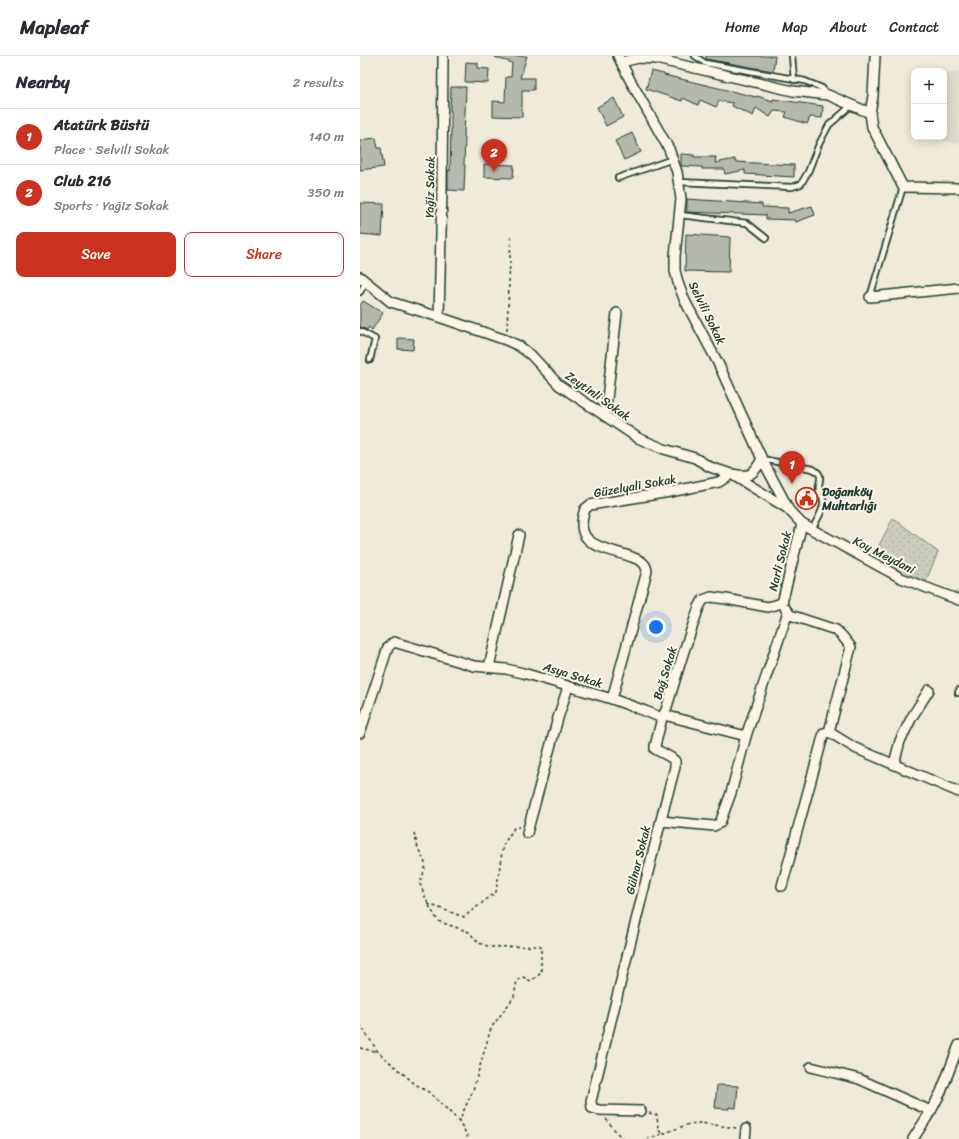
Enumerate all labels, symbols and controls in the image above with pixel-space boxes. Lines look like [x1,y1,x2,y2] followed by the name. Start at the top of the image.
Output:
[20,11,88,44] text: Mapleaf
[725,15,760,40] text: Home
[782,15,808,40] text: Map
[830,15,867,40] text: About
[889,15,939,40] text: Contact
[16,67,70,97] text: Nearby
[911,68,947,140] map controls
[911,68,947,104] button: +
[293,71,344,94] text: 2 results
[911,104,947,140] button: −
[54,112,149,138] text: Atatürk Büstü
[26,125,32,148] text: 1
[309,125,344,148] text: 140 m
[54,138,170,161] text: Place · Selvili Sokak
[481,139,507,172] pin: 2
[418,156,442,218] street label: Yağiz Sokak
[54,168,111,194] text: Club 216
[25,181,33,204] text: 2
[307,181,344,204] text: 350 m
[54,194,169,217] text: Sports · Yağiz Sokak
[16,232,176,277] button: Save
[184,232,344,277] button: Share
[682,277,732,349] street label: Selvili Sokak
[560,365,636,427] street label: Zeytinli Sokak
[779,451,805,484] pin: 1
[592,468,678,504] street label: Güzelyali Sokak
[821,481,877,517] place label: Doğanköy Muhtarlığı
[793,486,819,512] public building icon: Doğanköy Muhtarlığı
[762,528,798,593] street label: Narli Sokak
[849,530,920,580] street label: Koy Meydani
[646,617,666,637] your location
[646,643,684,703] street label: Bağ Sokak
[540,655,606,695] street label: Asya Sokak
[619,823,657,897] street label: Gülnar Sokak

